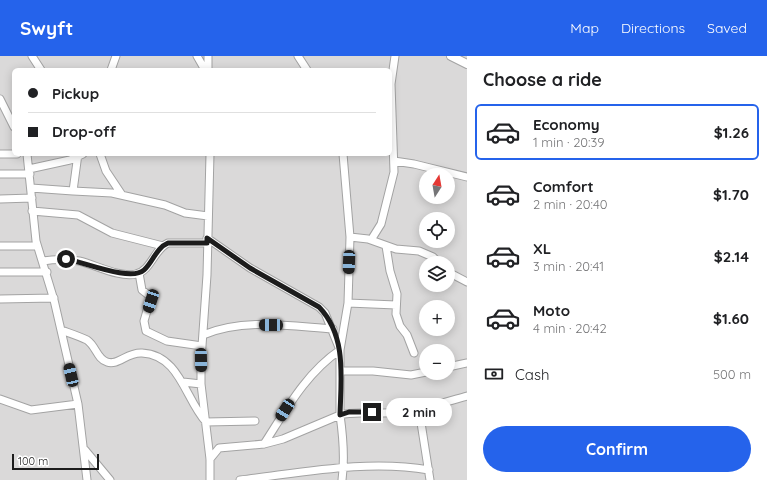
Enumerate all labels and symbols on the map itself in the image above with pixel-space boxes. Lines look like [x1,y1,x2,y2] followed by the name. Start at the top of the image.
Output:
[419,168,455,204] north arrow
[57,250,75,268] route start
[343,250,355,274] car
[142,288,160,314] car
[259,319,283,331] car
[195,348,207,372] car
[62,362,80,388] car
[273,397,297,423] car
[386,398,452,426] callout: 2 min
[363,403,381,421] route end
[12,452,99,471] scale bar

